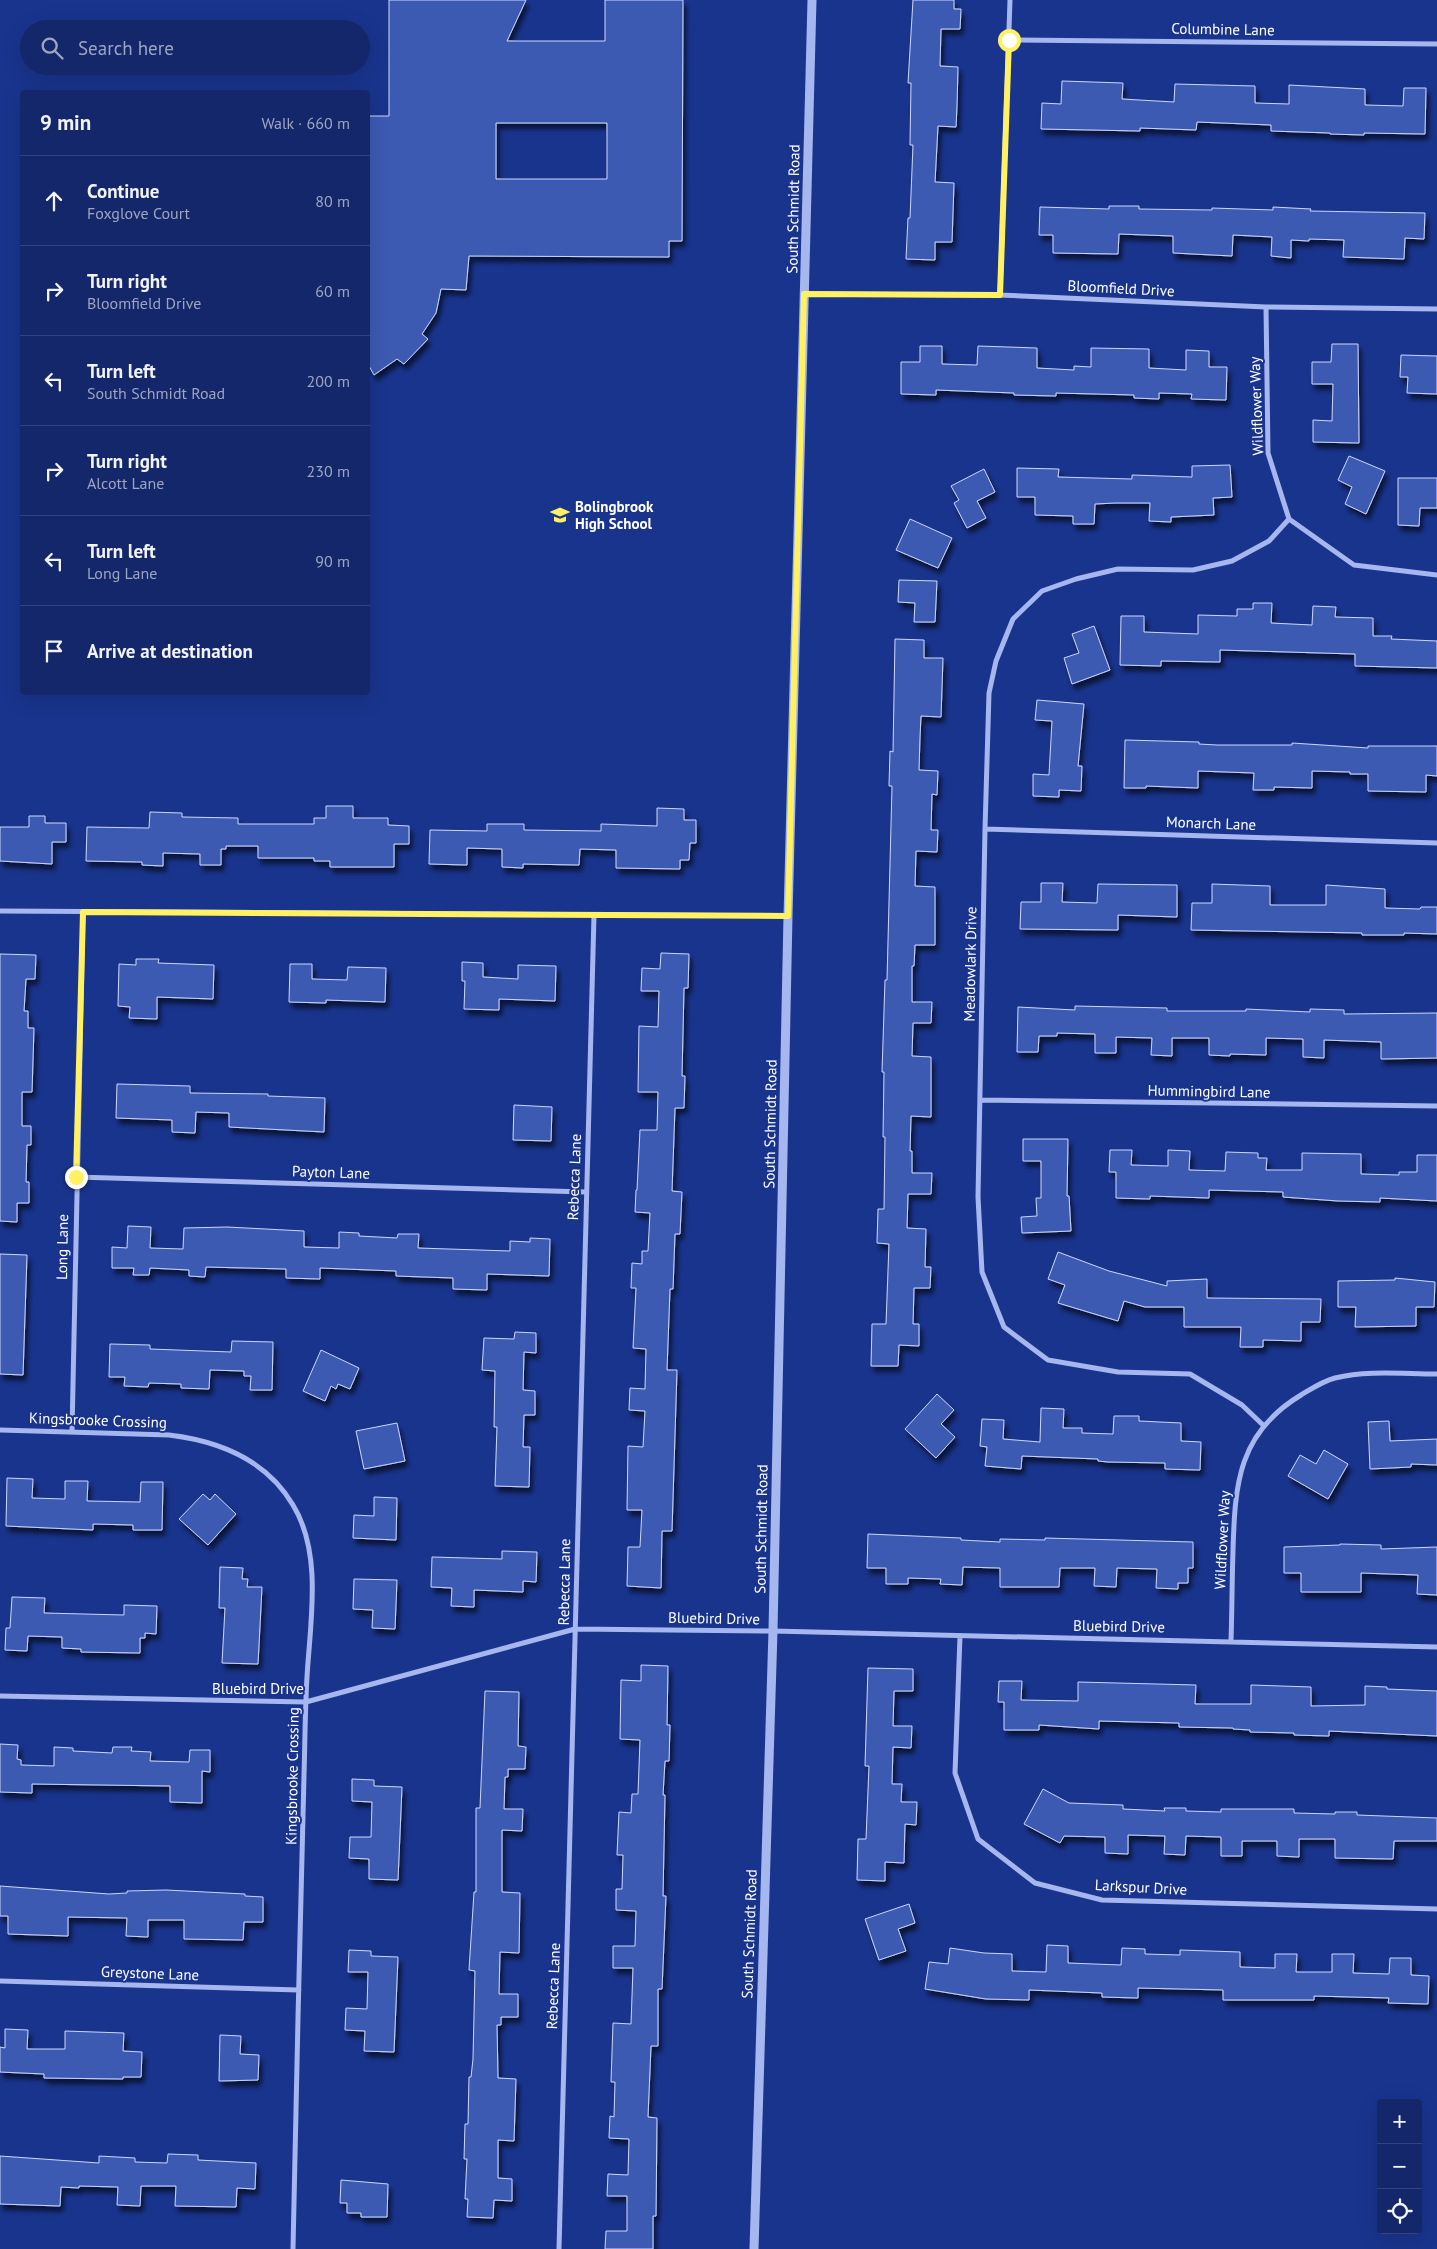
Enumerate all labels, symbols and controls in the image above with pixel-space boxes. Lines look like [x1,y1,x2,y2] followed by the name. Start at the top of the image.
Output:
[1171,19,1275,39] street label: Columbine Lane
[20,20,370,75] search box
[998,29,1021,52] route start
[38,34,66,62] icon: search
[78,36,174,60] text: Search here
[40,109,91,136] text: 9 min
[261,113,350,133] text: Walk · 660 m
[782,144,804,274] street label: South Schmidt Road
[87,179,159,203] text: Continue
[40,187,68,215] icon: ahead
[315,191,350,211] text: 80 m
[87,203,190,223] text: Foxglove Court
[87,269,167,293] text: Turn right
[1067,276,1175,300] street label: Bloomfield Drive
[40,277,68,305] icon: right
[315,281,350,301] text: 60 m
[87,293,201,313] text: Bloomfield Drive
[1245,356,1267,456] street label: Wildflower Way
[87,359,156,383] text: Turn left
[40,367,68,395] icon: left
[307,371,350,391] text: 200 m
[87,383,225,403] text: South Schmidt Road
[87,449,167,473] text: Turn right
[40,457,68,485] icon: right
[307,461,350,481] text: 230 m
[87,473,164,493] text: Alcott Lane
[575,497,654,533] place label: Bolingbrook High School
[549,504,571,526] school or university icon: Bolingbrook High School
[87,539,156,563] text: Turn left
[40,547,68,575] icon: left
[315,551,350,571] text: 90 m
[87,563,157,583] text: Long Lane
[40,637,68,665] icon: arrive
[87,639,253,663] text: Arrive at destination
[1166,812,1256,834] street label: Monarch Lane
[959,906,981,1022] street label: Meadowlark Drive
[759,1059,781,1189] street label: South Schmidt Road
[1147,1080,1271,1102] street label: Hummingbird Lane
[563,1133,585,1221] street label: Rebecca Lane
[292,1161,370,1183] street label: Payton Lane
[65,1166,88,1189] route end
[52,1214,72,1280] street label: Long Lane
[29,1408,167,1432] street label: Kingsbrooke Crossing
[750,1464,772,1594] street label: South Schmidt Road
[1210,1490,1234,1590] street label: Wildflower Way
[554,1538,574,1626] street label: Rebecca Lane
[668,1608,760,1628] street label: Bluebird Drive
[1073,1616,1165,1636] street label: Bluebird Drive
[212,1679,304,1698] street label: Bluebird Drive
[281,1707,303,1845] street label: Kingsbrooke Crossing
[737,1869,761,1999] street label: South Schmidt Road
[1094,1875,1188,1899] street label: Larkspur Drive
[542,1942,564,2030] street label: Rebecca Lane
[101,1962,199,1984] street label: Greystone Lane
[1377,2099,1422,2234] map controls
[1377,2099,1422,2144] button: +
[1377,2144,1422,2189] button: −
[1377,2189,1422,2234] button: locate

